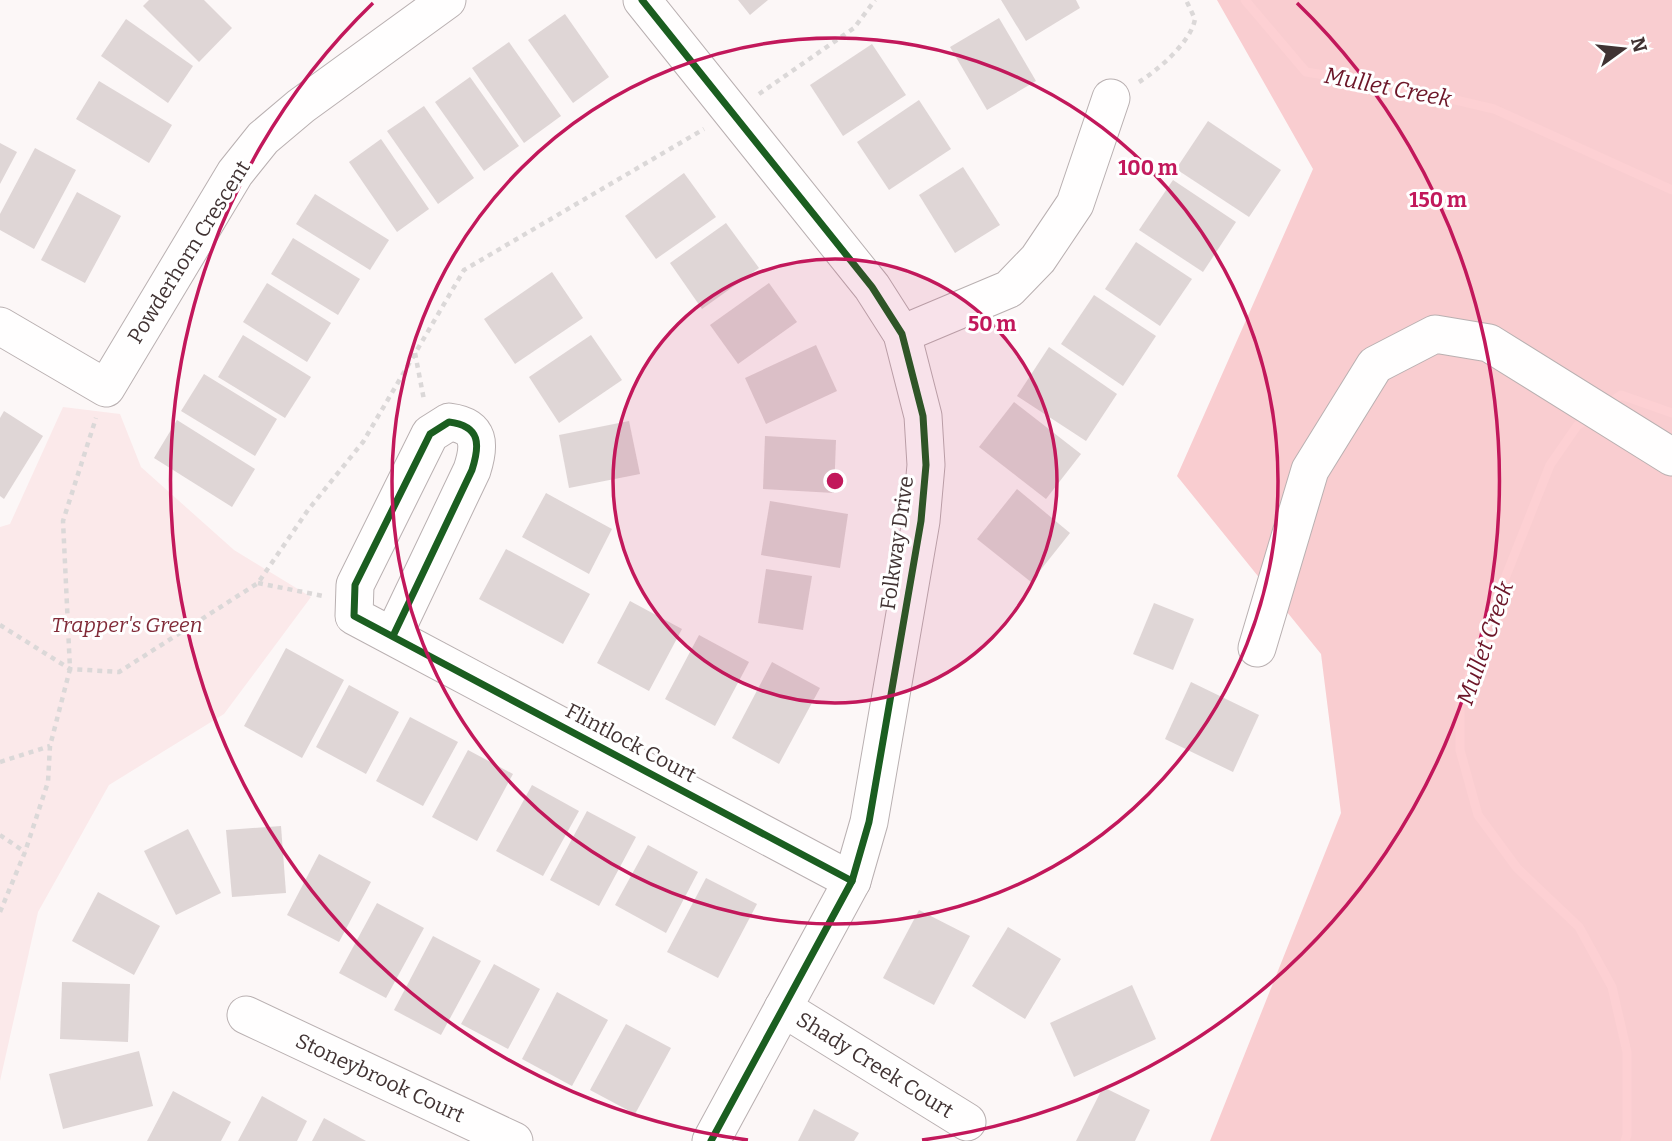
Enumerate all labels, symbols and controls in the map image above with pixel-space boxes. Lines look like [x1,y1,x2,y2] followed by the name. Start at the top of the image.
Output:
[1588,14,1658,84] north arrow
[1626,35,1652,55] text: N
[1322,61,1454,113] water label: Mullet Creek
[122,155,256,348] street label: Powderhorn Crescent
[1118,155,1178,181] text: 100 m
[1409,187,1467,213] text: 150 m
[968,311,1016,337] text: 50 m
[823,469,847,493] centre of rings
[875,474,919,612] street label: Folkway Drive
[1451,577,1519,708] water label: Mullet Creek
[52,612,202,638] park label: Trapper's Green
[561,698,701,788] street label: Flintlock Court
[792,1006,959,1124] street label: Shady Creek Court
[292,1028,469,1129] street label: Stoneybrook Court

